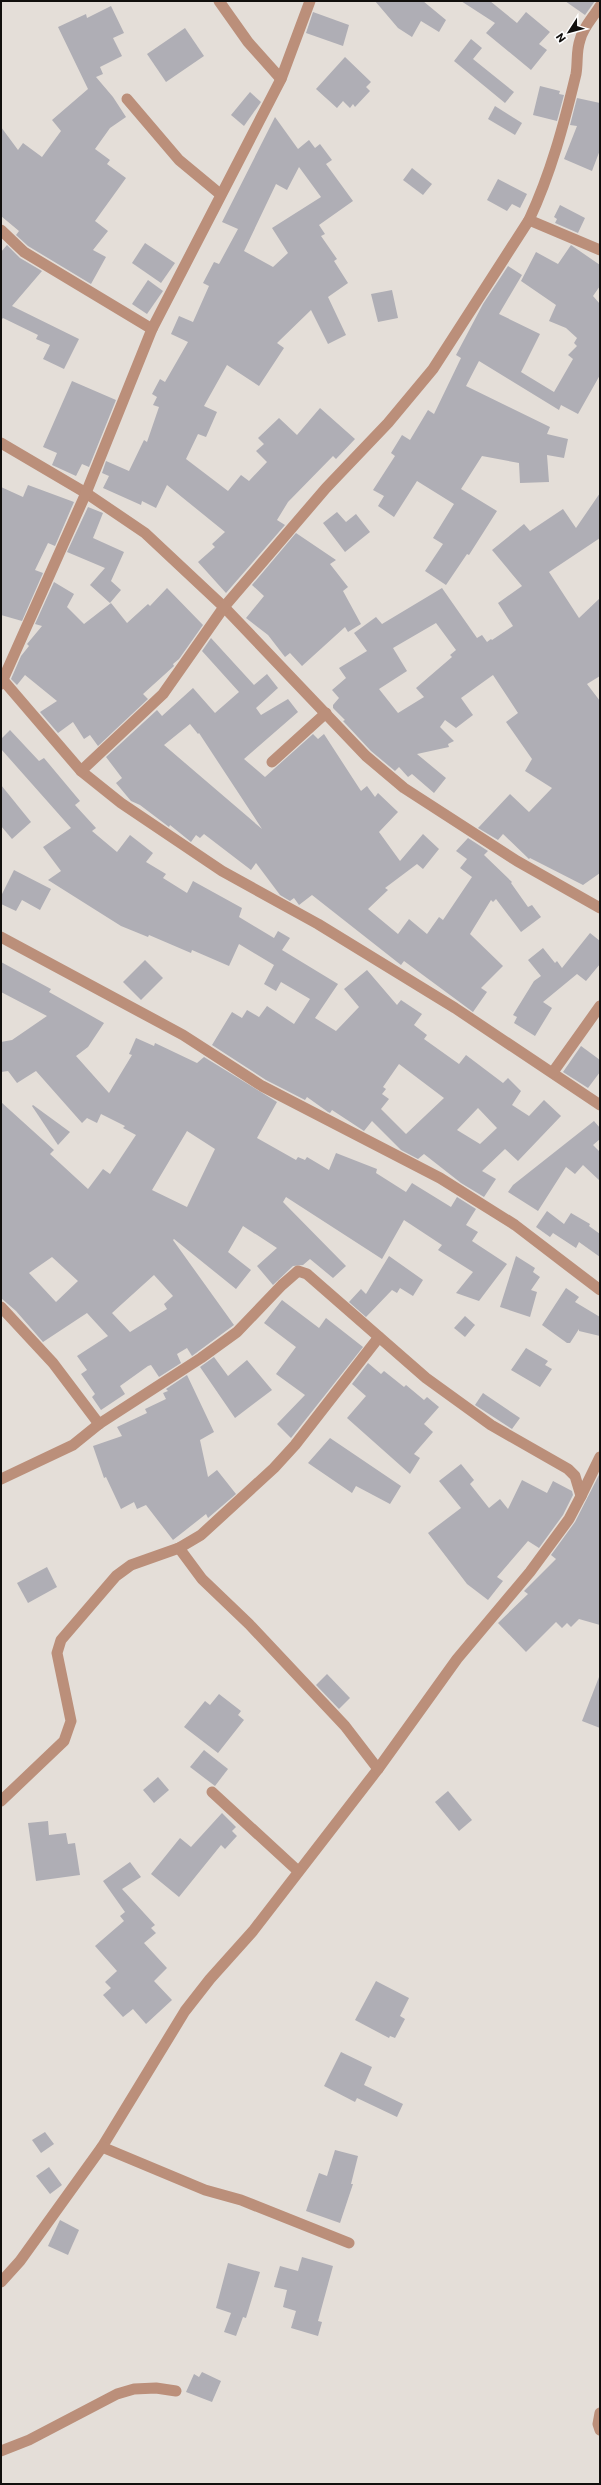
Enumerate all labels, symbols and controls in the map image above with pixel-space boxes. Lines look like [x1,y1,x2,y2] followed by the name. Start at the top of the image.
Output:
[549,12,589,52] north arrow
[553,31,568,45] text: N

